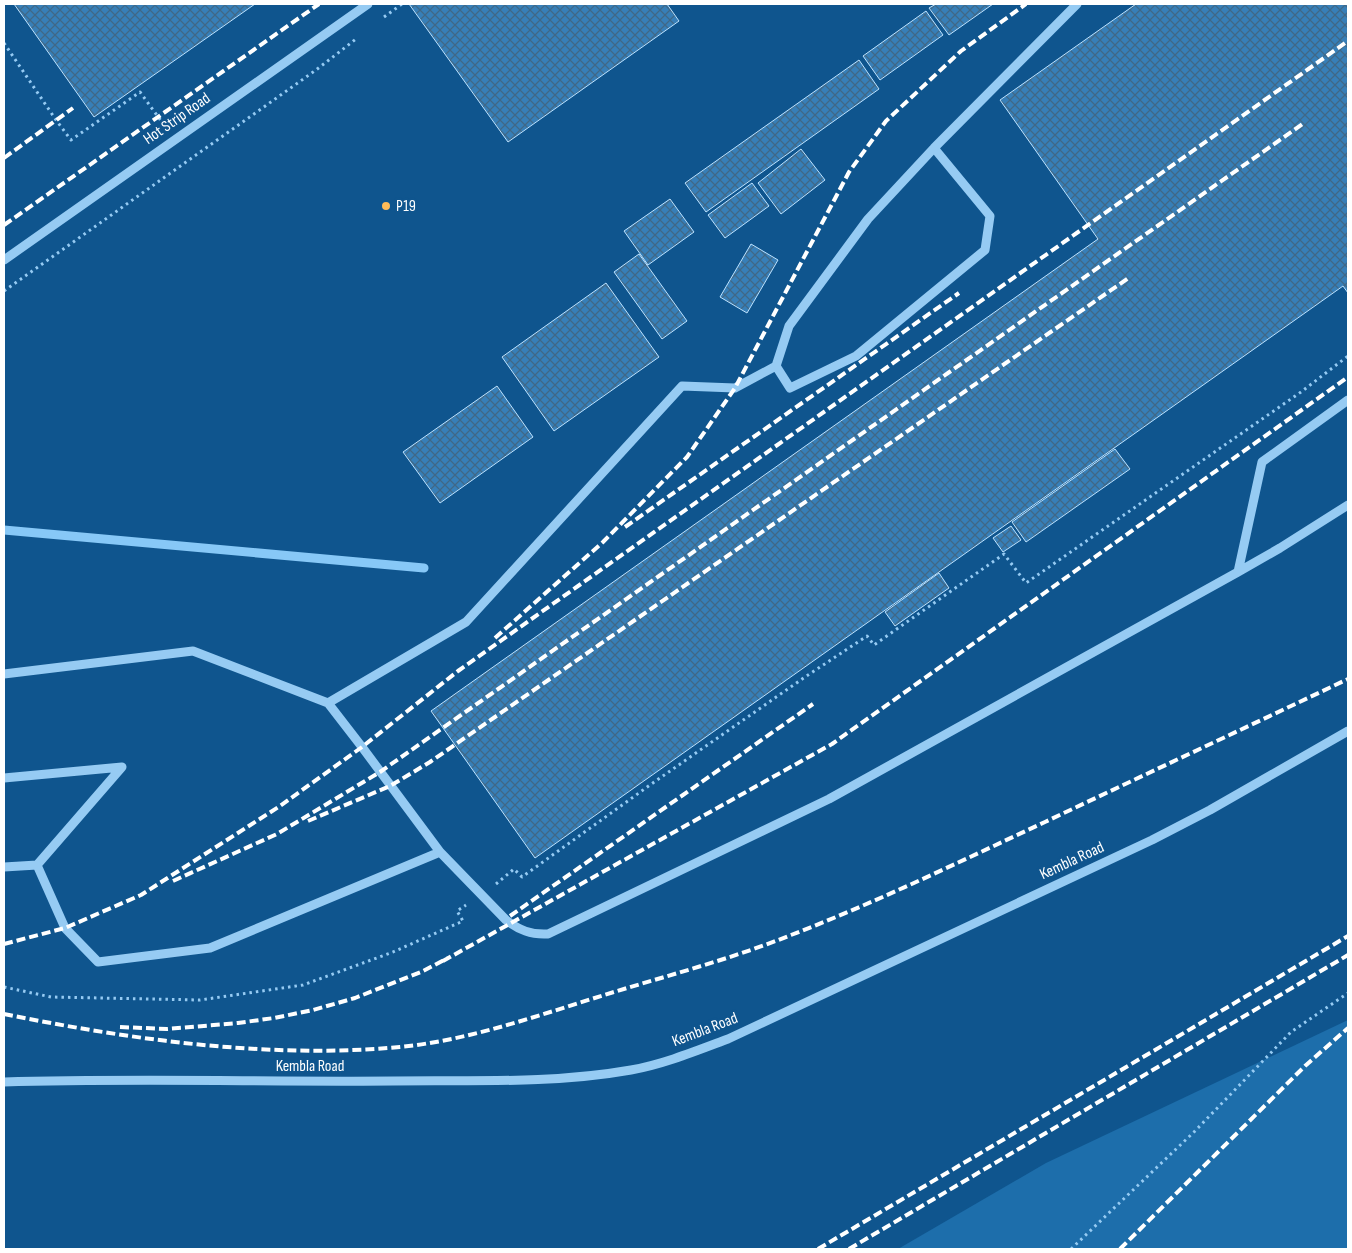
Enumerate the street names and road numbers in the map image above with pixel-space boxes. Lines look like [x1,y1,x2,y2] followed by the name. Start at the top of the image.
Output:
[140,89,214,149] street label: Hot Strip Road
[1037,838,1107,884] street label: Kembla Road
[670,1009,740,1051] street label: Kembla Road
[276,1057,344,1076] street label: Kembla Road

